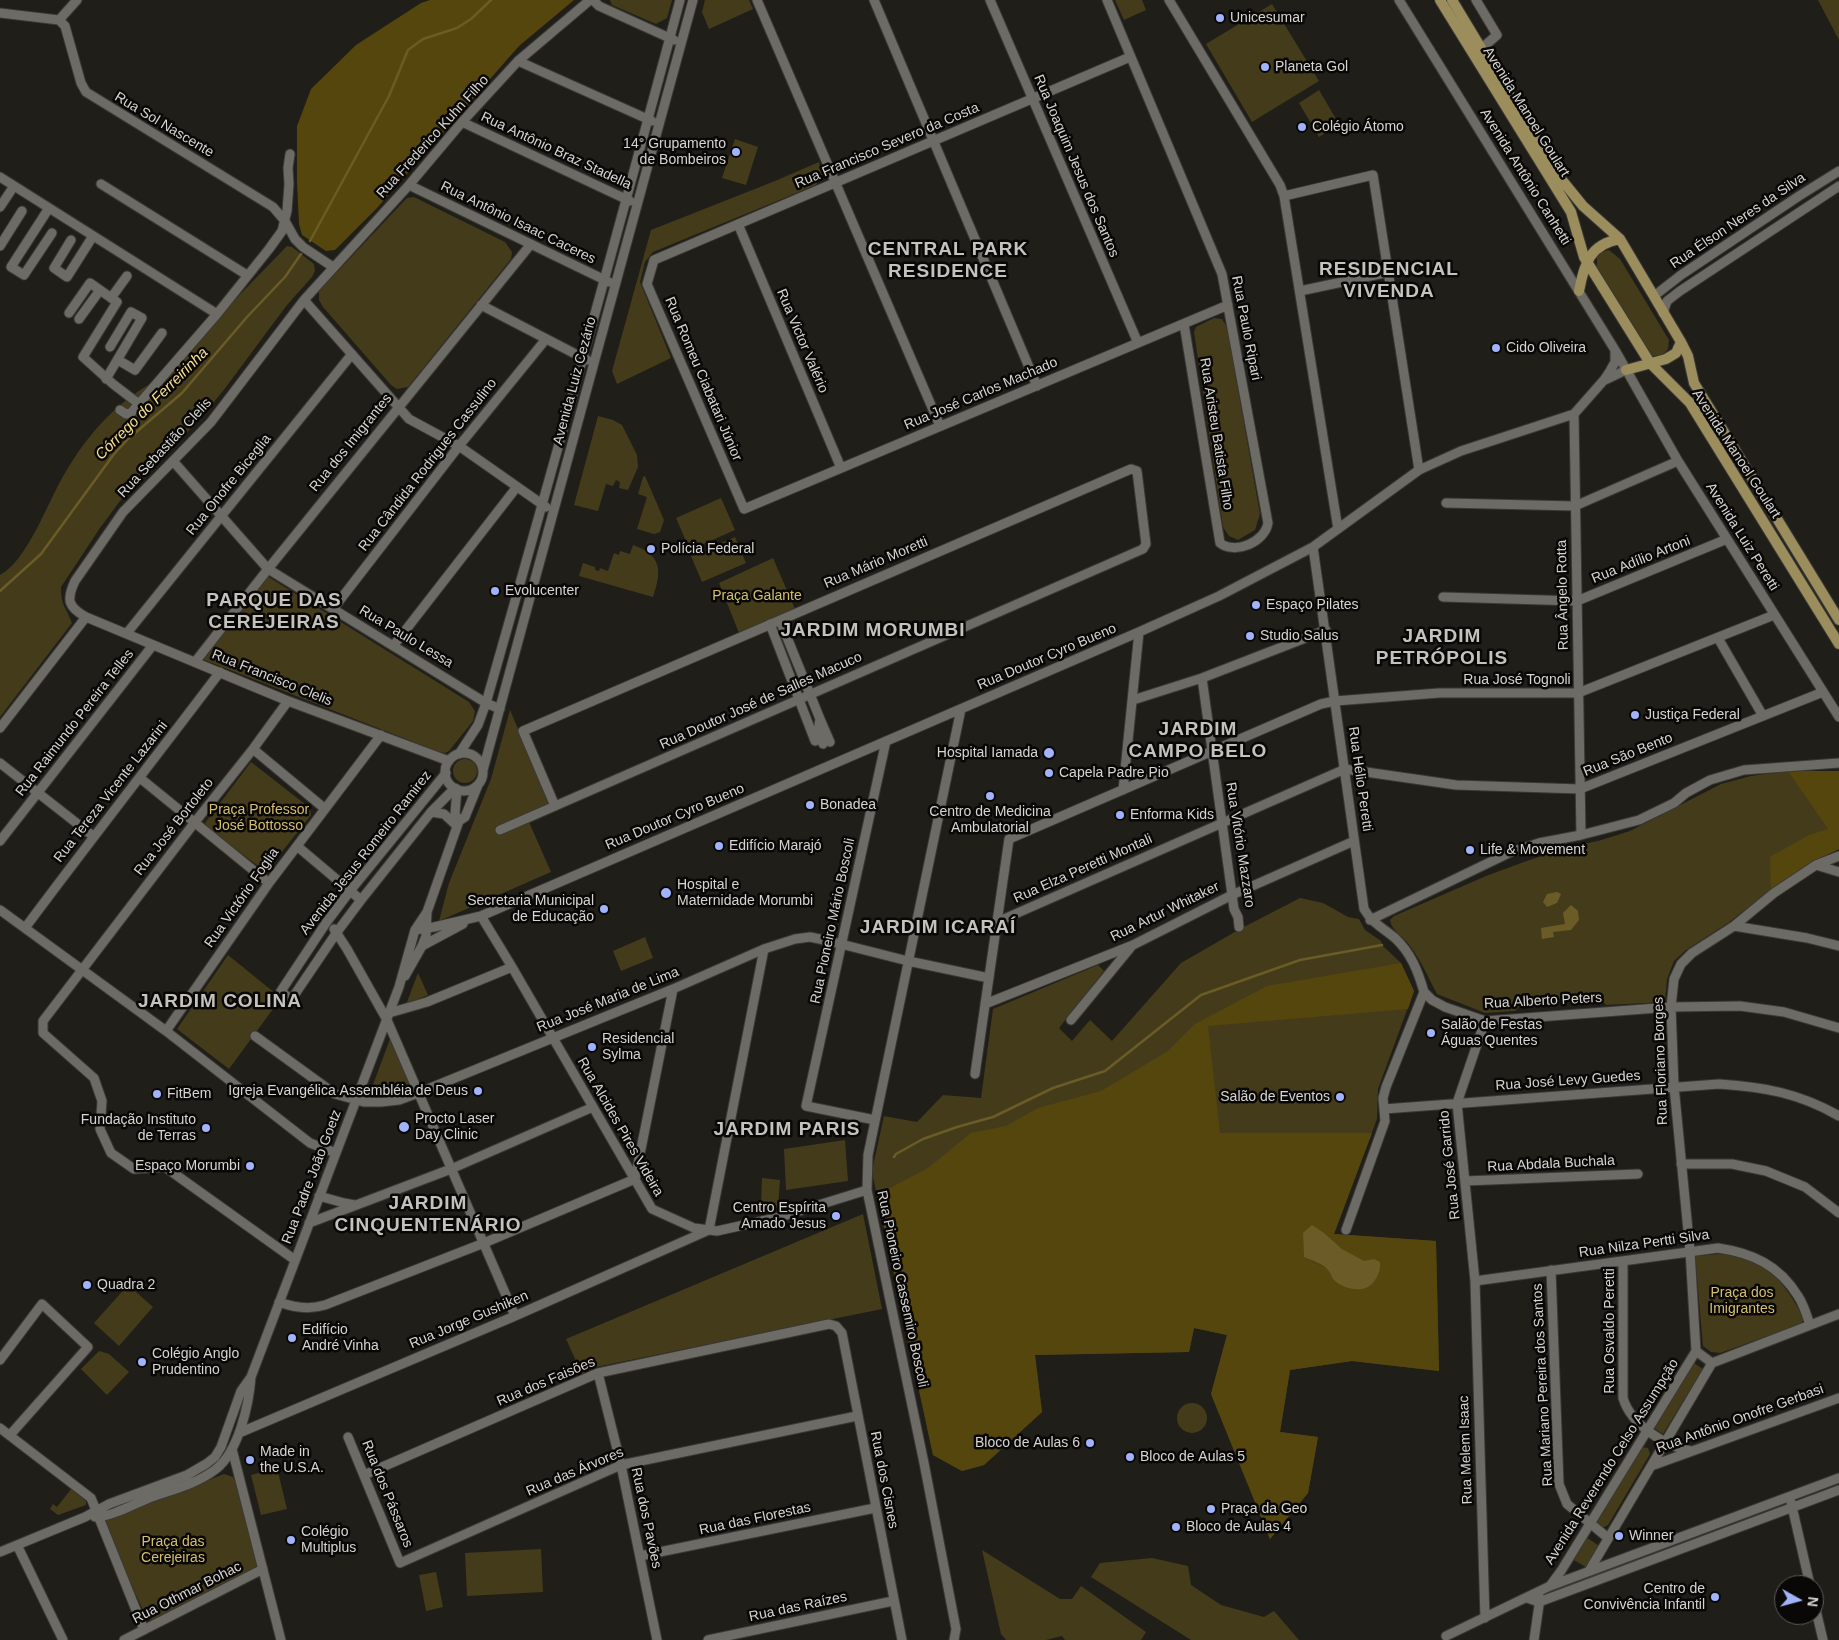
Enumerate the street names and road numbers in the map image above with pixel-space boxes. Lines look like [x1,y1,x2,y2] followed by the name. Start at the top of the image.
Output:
[1479,44,1573,180] street label: Avenida Manoel Goulart
[373,72,493,202] street label: Rua Frederico Kuhn Filho
[1030,72,1122,260] street label: Rua Joaquim Jesus dos Santos
[111,89,217,161] street label: Rua Sol Nascente
[792,100,982,192] street label: Rua Francisco Severo da Costa
[1476,106,1574,248] street label: Avenida Antônio Canhetti
[478,109,634,193] street label: Rua Antônio Braz Stadella
[1667,169,1809,273] street label: Rua Élson Neres da Silva
[438,178,598,268] street label: Rua Antônio Isaac Caceres
[1228,274,1264,382] street label: Rua Paulo Ripari
[772,286,832,396] street label: Rua Victor Valério
[661,294,745,464] street label: Rua Romeu Ciabatari Júnior
[550,315,600,447] street label: Avenida Luiz Cezário
[902,354,1060,434] street label: Rua José Carlos Machado
[1196,357,1236,511] street label: Rua Aristeu Batista Filho
[355,375,501,555] street label: Rua Cândida Rodrigues Cassulino
[1688,387,1784,521] street label: Avenida Manoel Goulart
[306,391,396,495] street label: Rua dos Imigrantes
[115,395,215,501] street label: Rua Sebastião Clelis
[183,431,275,539] street label: Rua Onofre Biceglia
[1702,480,1782,594] street label: Avenida Luiz Peretti
[1589,533,1693,587] street label: Rua Adílio Artoni
[822,534,930,592] street label: Rua Mário Moretti
[1554,540,1572,650] street label: Rua Ângelo Rotta
[356,602,456,672] street label: Rua Paulo Lessa
[975,620,1119,694] street label: Rua Doutor Cyro Bueno
[12,646,138,800] street label: Rua Raimundo Pereira Telles
[209,646,335,710] street label: Rua Francisco Clelis
[657,649,865,753] street label: Rua Doutor José de Salles Macuco
[1463,672,1571,688] street label: Rua José Tognoli
[51,718,171,866] street label: Rua Tereza Vicente Lazarini
[1344,725,1376,833] street label: Rua Hélio Peretti
[1581,729,1675,781] street label: Rua São Bento
[297,768,435,938] street label: Avenida Jesus Romeiro Ramirez
[131,775,217,879] street label: Rua José Bortoleto
[603,780,747,854] street label: Rua Doutor Cyro Bueno
[1222,781,1258,909] street label: Rua Vitório Mazzaro
[1011,831,1155,907] street label: Rua Elza Peretti Montali
[807,837,859,1005] street label: Rua Pioneiro Mário Boscoli
[201,845,283,951] street label: Rua Victório Foglia
[1108,878,1222,946] street label: Rua Artur Whitaker
[535,964,681,1036] street label: Rua José Maria de Lima
[1484,990,1602,1012] street label: Rua Alberto Peters
[1650,997,1672,1125] street label: Rua Floriano Borges
[573,1055,667,1199] street label: Rua Alcides Pires Videira
[1495,1068,1641,1094] street label: Rua José Levy Guedes
[279,1108,345,1246] street label: Rua Padre João Goetz
[1436,1110,1464,1220] street label: Rua José Garrido
[1487,1152,1615,1176] street label: Rua Abdala Buchala
[873,1189,931,1389] street label: Rua Pioneiro Cassemiro Boscoli
[1578,1227,1710,1261] street label: Rua Nilza Pertti Silva
[1602,1268,1618,1394] street label: Rua Osvaldo Peretti
[1529,1283,1557,1487] street label: Rua Mariano Pereira dos Santos
[407,1287,531,1353] street label: Rua Jorge Gushiken
[494,1354,598,1410] street label: Rua dos Faisões
[1541,1356,1683,1568] street label: Avenida Reverendo Celso Assumpção
[1654,1381,1826,1457] street label: Rua Antônio Onofre Gerbasi
[1456,1395,1476,1505] street label: Rua Melem Isaac
[866,1430,902,1530] street label: Rua dos Cisnes
[358,1438,416,1550] street label: Rua dos Pássaros
[524,1444,626,1500] street label: Rua das Árvores
[627,1466,665,1570] street label: Rua dos Pavões
[698,1499,812,1539] street label: Rua das Florestas
[130,1558,244,1628] street label: Rua Othmar Bohac
[748,1588,848,1626] street label: Rua das Raízes

